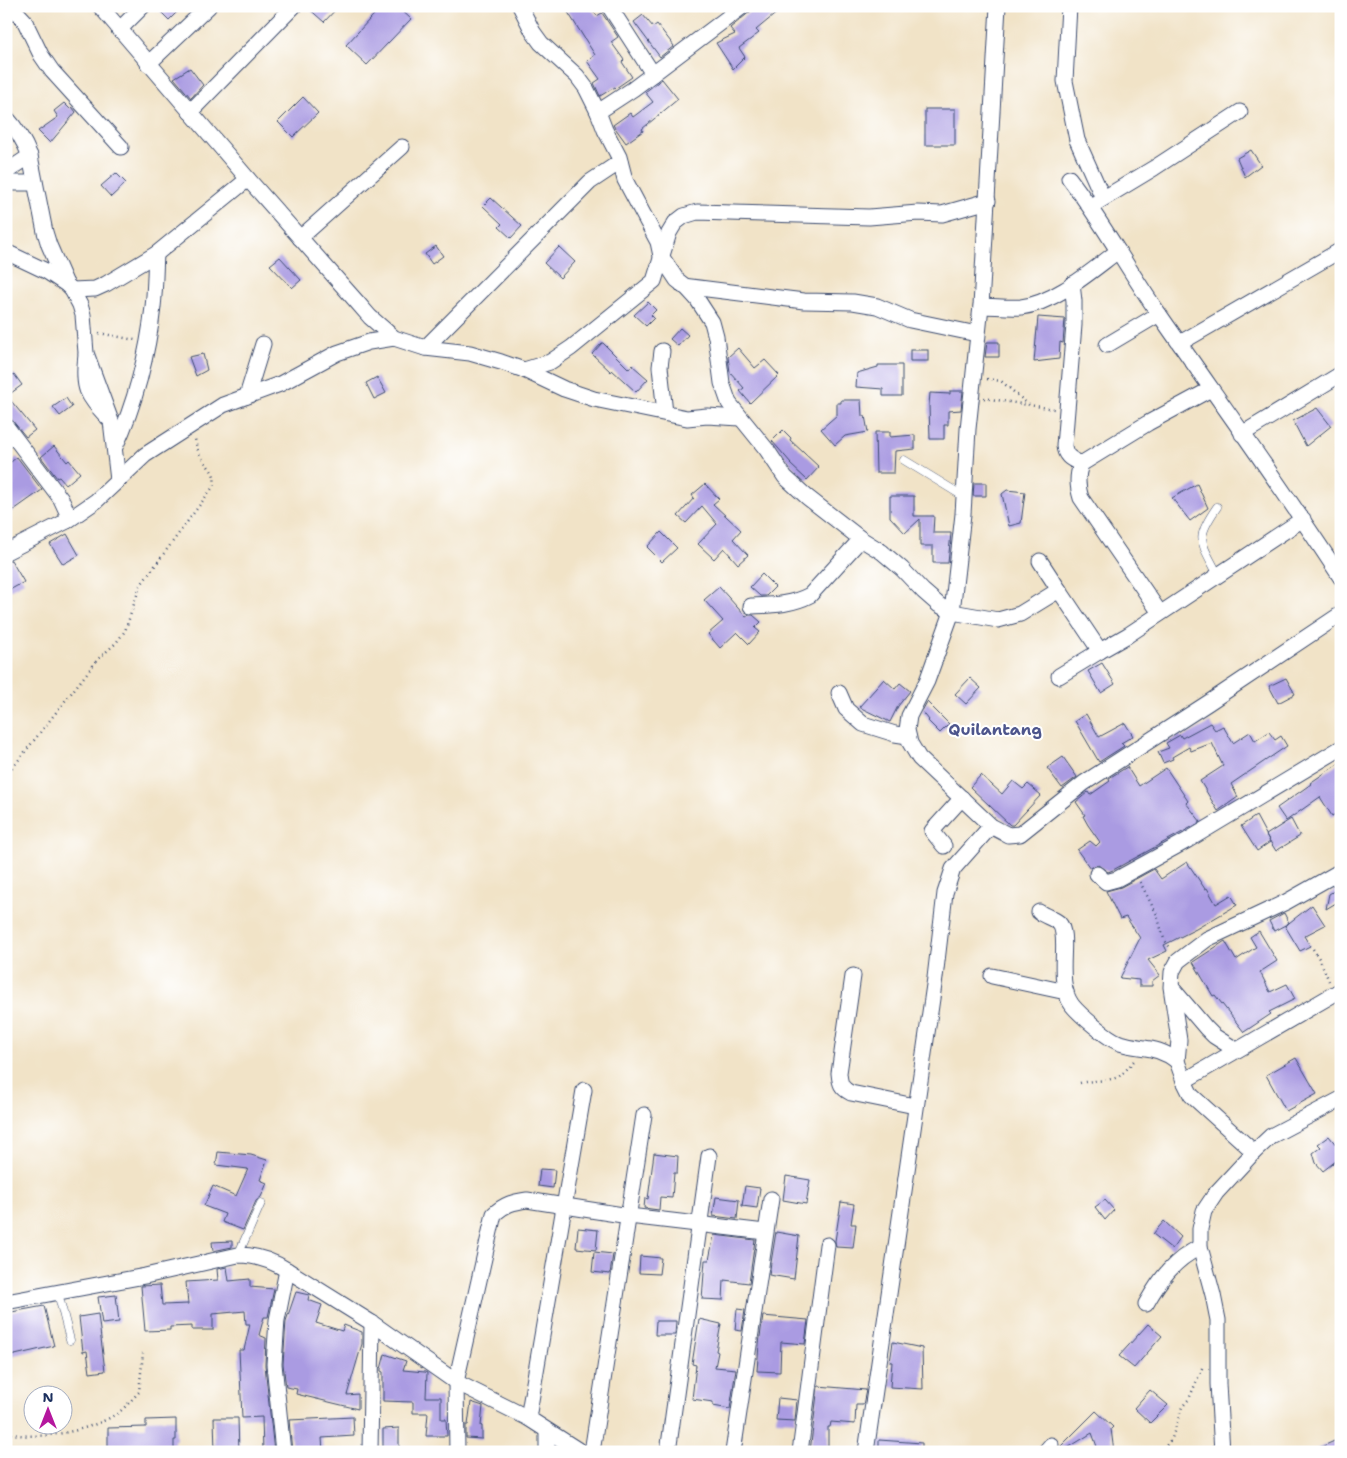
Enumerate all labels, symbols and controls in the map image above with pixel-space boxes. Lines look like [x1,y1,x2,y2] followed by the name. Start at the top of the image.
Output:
[948,719,1042,740] district label: Quilantang
[22,1386,72,1436] north arrow
[42,1388,54,1406] text: N

